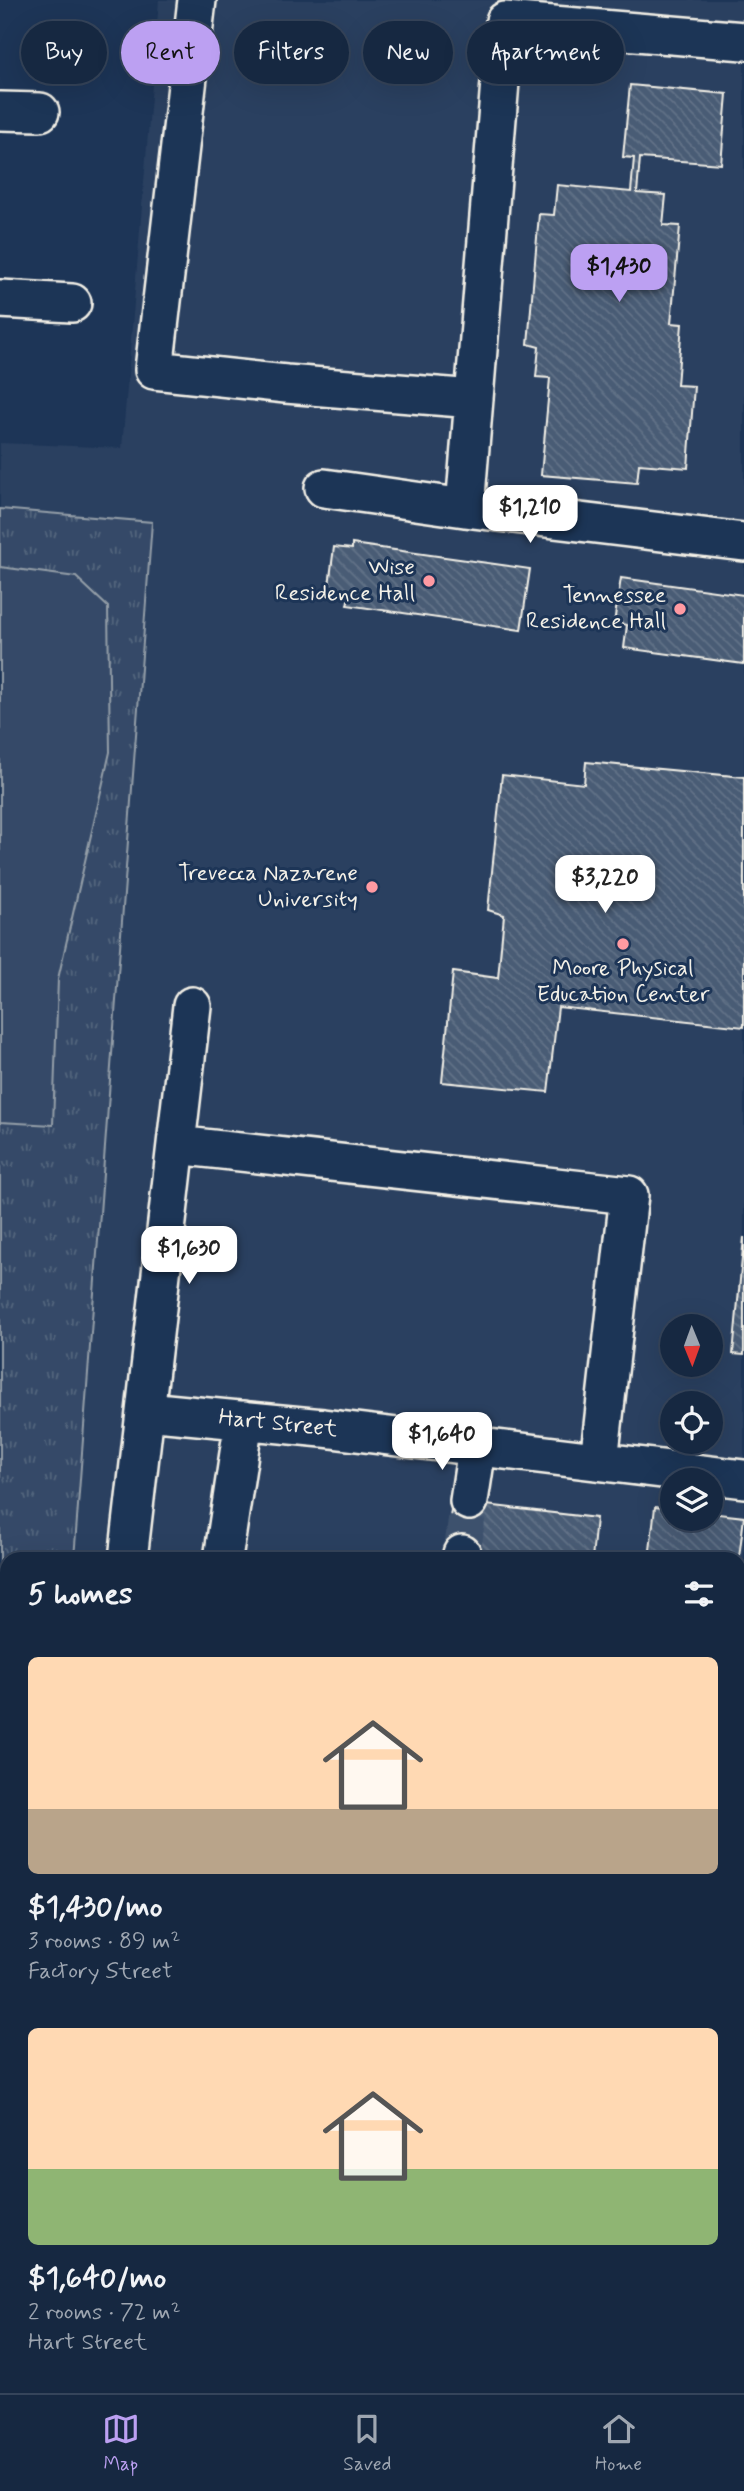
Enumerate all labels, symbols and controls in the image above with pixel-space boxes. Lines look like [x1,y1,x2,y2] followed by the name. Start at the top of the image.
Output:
[21,21,107,84] chip: Buy
[121,21,220,84] chip: Rent
[234,21,349,84] chip: Filters
[363,21,453,84] chip: New
[467,21,624,84] chip: Apartment
[562,244,676,304] pin: $1,430
[587,252,652,282] text: $1,430
[473,486,587,545] pin: $1,210
[499,493,561,523] text: $1,210
[275,553,415,609] place label: Wise Residence Hall
[421,573,437,589] marker: Wise Residence Hall
[526,581,666,637] place label: Tennessee Residence Hall
[672,601,688,617] marker: Tennessee Residence Hall
[548,856,662,915] pin: $3,220
[178,859,358,915] place label: Trevecca Nazarene University
[571,863,639,893] text: $3,220
[364,879,380,895] marker: Trevecca Nazarene University
[615,936,631,952] marker: Moore Physical Education Center
[537,954,710,1010] place label: Moore Physical Education Center
[132,1226,246,1286] pin: $1,630
[157,1234,221,1264] text: $1,630
[660,1314,723,1377] north arrow
[660,1314,723,1531] map controls
[660,1391,723,1454] button: locate
[217,1403,339,1445] street label: Hart Street
[385,1412,499,1472] pin: $1,640
[408,1420,476,1450] text: $1,640
[660,1468,723,1531] button: layers
[28,1575,133,1614] text: 5 homes
[680,1575,718,1613] icon: filters
[310,1702,436,1828] icon: home
[28,1888,163,1927] text: $1,430/mo
[28,1927,180,1957] text: 3 rooms · 89 m²
[28,1957,173,1987] text: Factory Street
[310,2073,436,2199] icon: home
[28,2259,166,2298] text: $1,640/mo
[28,2298,181,2328] text: 2 rooms · 72 m²
[28,2328,147,2358] text: Hart Street
[102,2410,140,2477] tab: Map
[343,2410,391,2477] tab: Saved
[595,2410,642,2477] tab: Home

